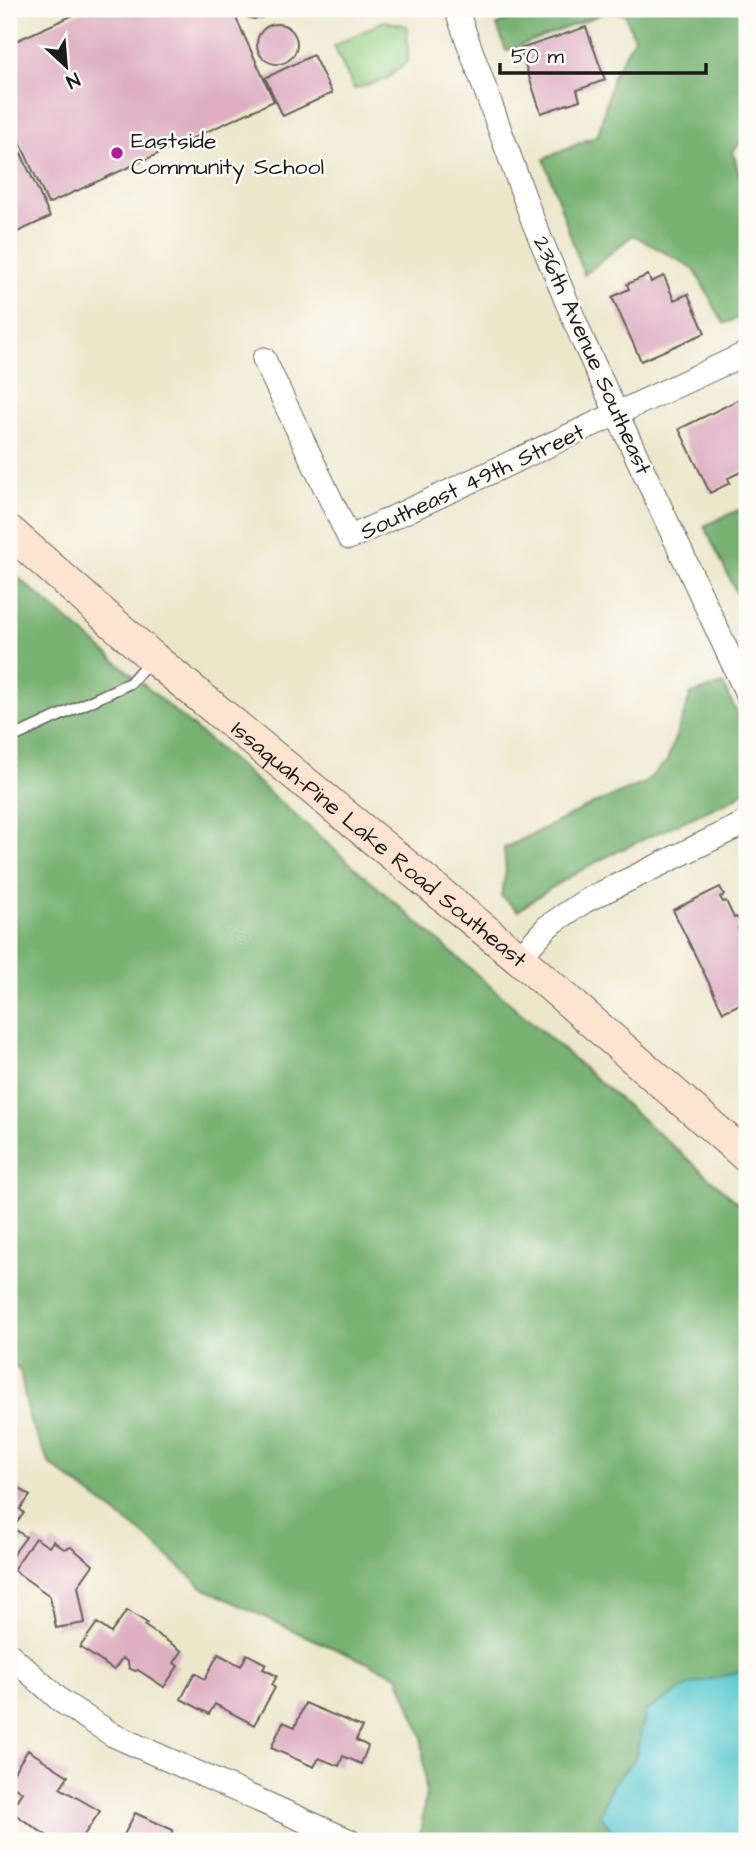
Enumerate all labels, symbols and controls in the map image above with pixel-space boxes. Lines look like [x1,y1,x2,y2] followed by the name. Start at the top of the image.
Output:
[32,32,102,102] north arrow
[500,32,707,76] scale bar
[511,42,565,71] text: 50 m
[61,65,84,95] text: N
[131,125,324,184] place label: Eastside Community School
[109,145,125,161] marker: Eastside Community School
[525,231,659,480] street label: 236th Avenue Southeast
[355,416,590,548] street label: Southeast 49th Street
[224,714,534,976] street label: Issaquah-Pine Lake Road Southeast

